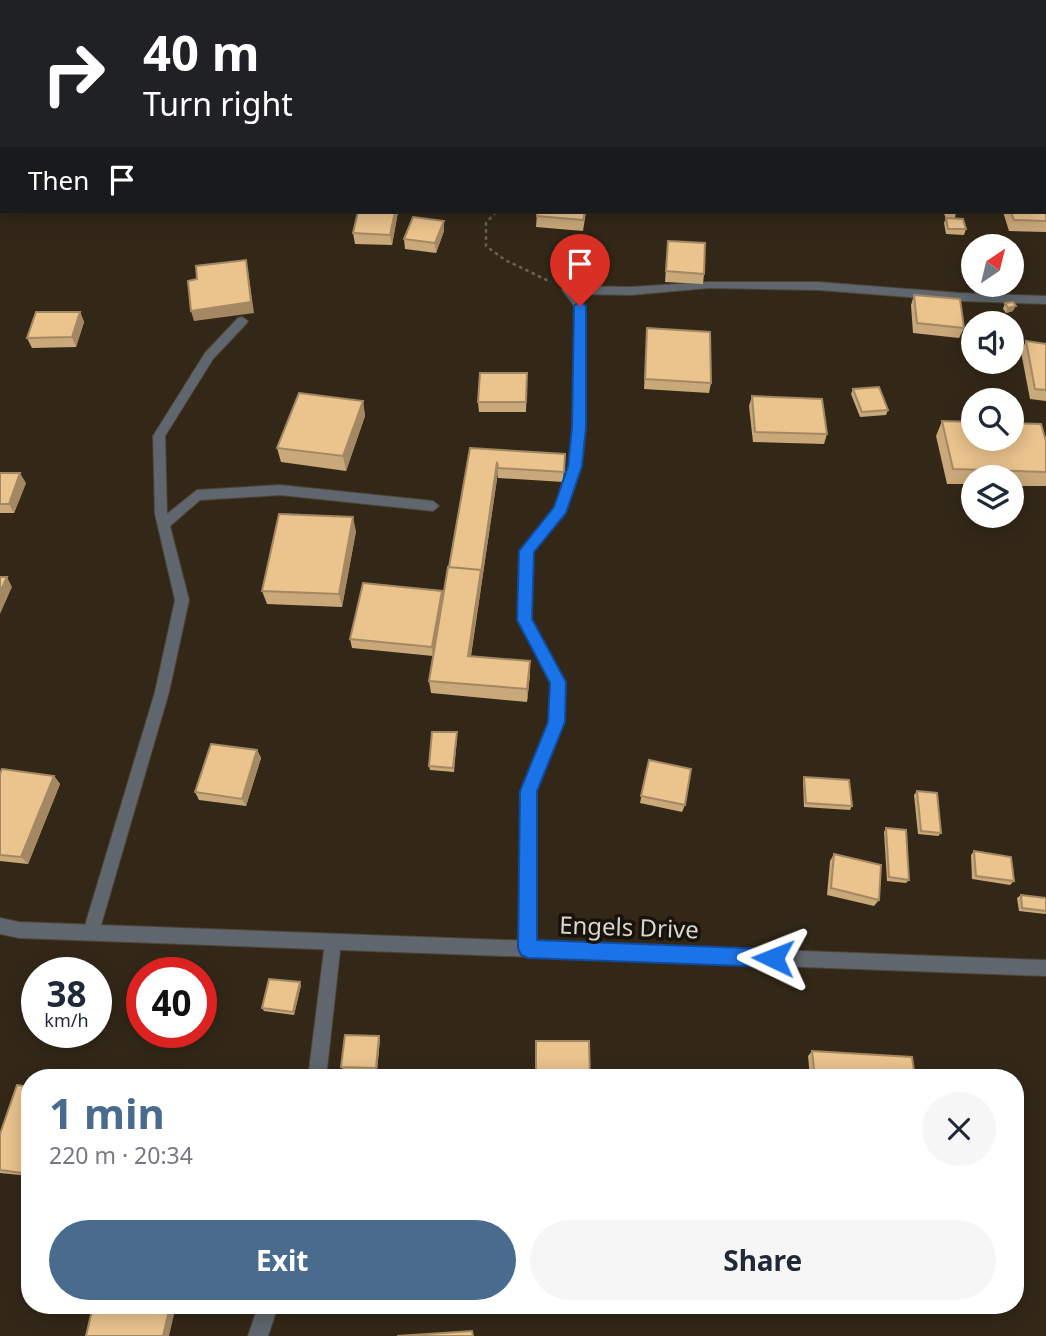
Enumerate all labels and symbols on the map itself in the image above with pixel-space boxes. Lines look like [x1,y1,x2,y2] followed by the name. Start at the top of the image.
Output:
[550,234,610,306] pin
[961,234,1024,298] north arrow
[559,908,699,945] street label: Engels Drive
[736,921,810,995] position arrow
[126,957,217,1048] speed limit sign: 40

